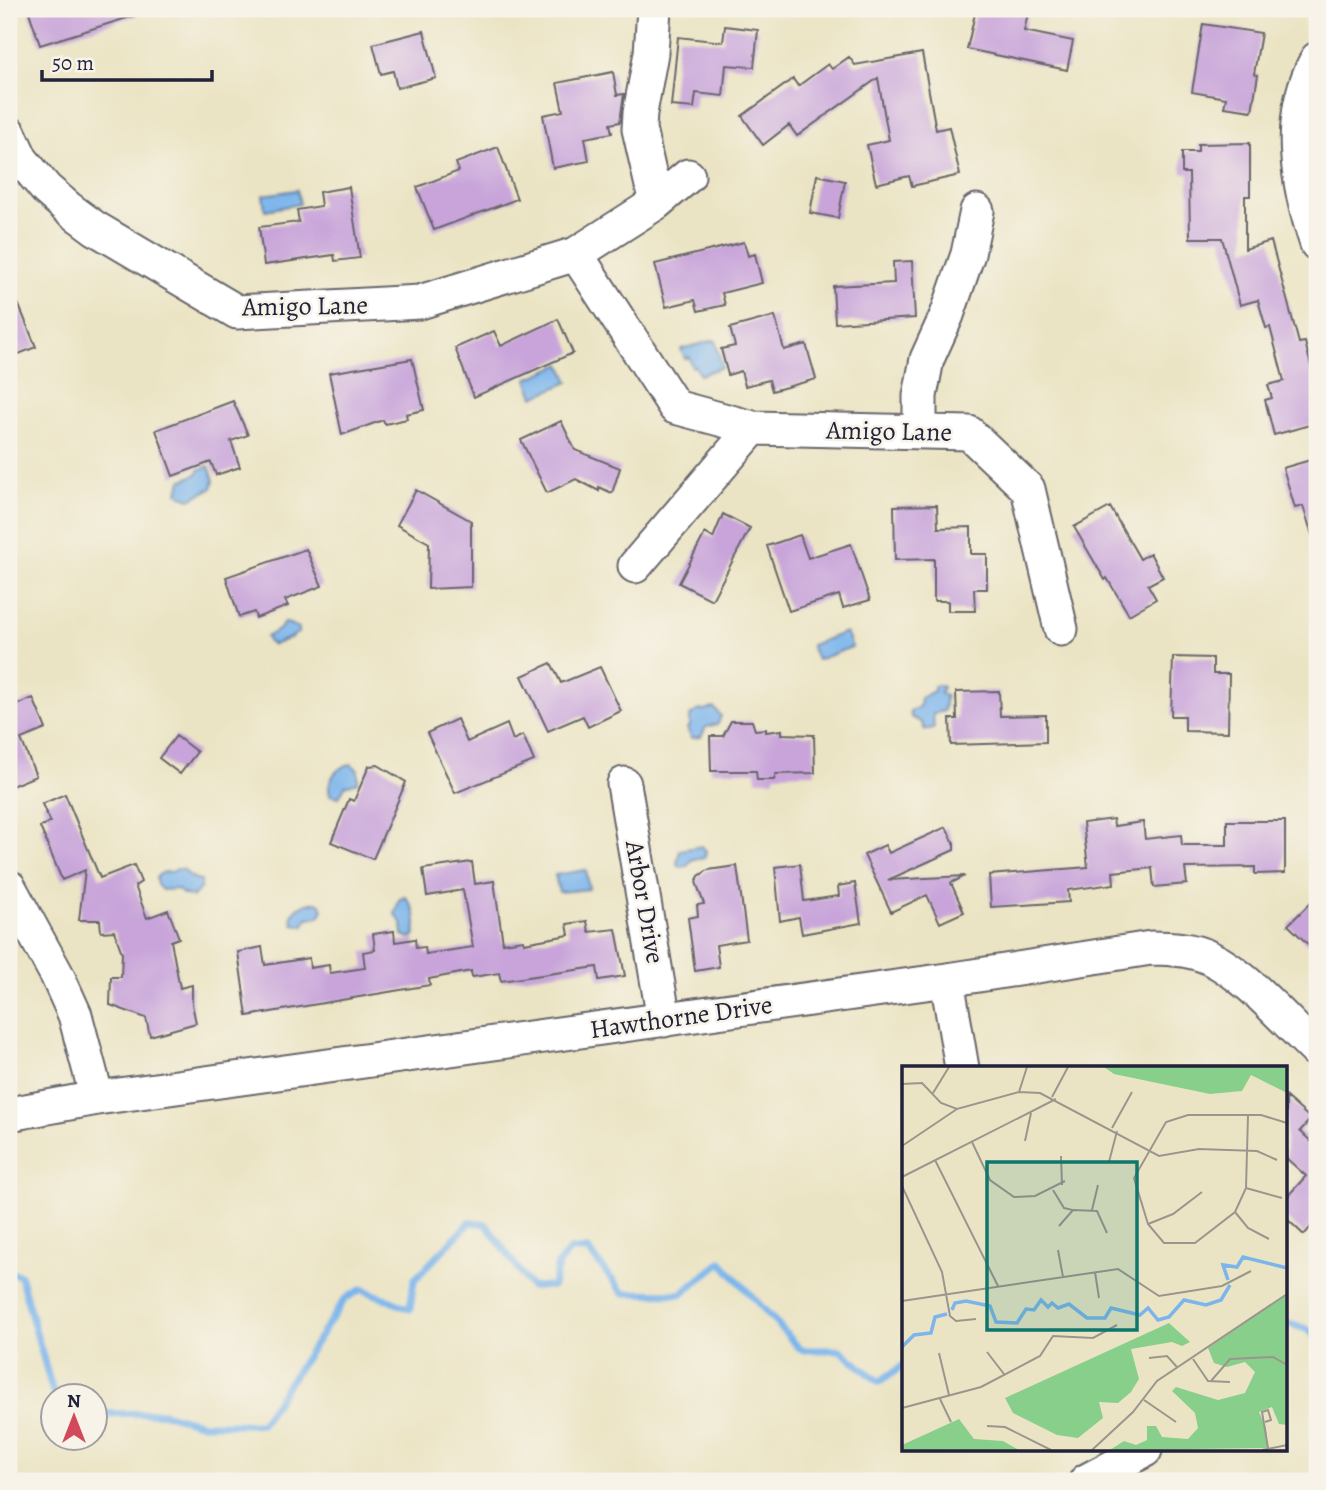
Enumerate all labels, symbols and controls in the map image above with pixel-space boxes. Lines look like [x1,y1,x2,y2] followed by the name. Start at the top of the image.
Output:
[42,38,212,82] scale bar
[52,49,94,77] text: 50 m
[241,287,368,325] street label: Amigo Lane
[825,412,952,450] street label: Amigo Lane
[617,837,673,966] street label: Arbor Drive
[588,987,774,1047] street label: Hawthorne Drive
[902,1066,1288,1452] inset map
[38,1382,108,1452] north arrow
[67,1388,81,1414] text: N

